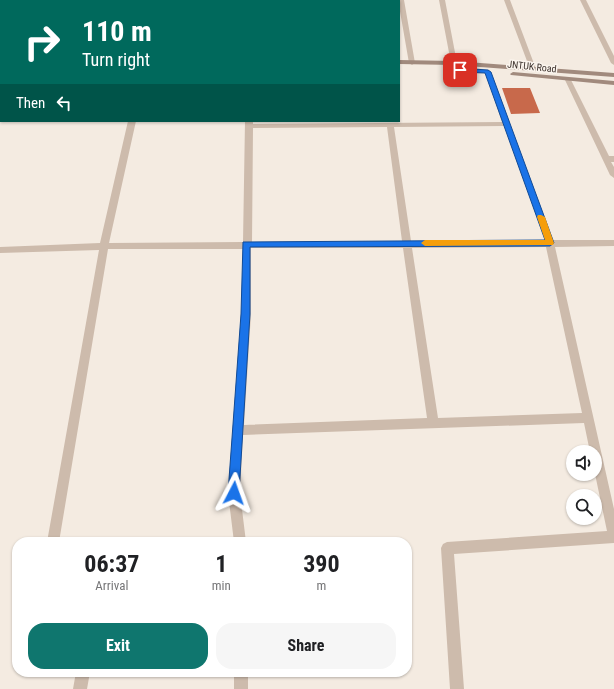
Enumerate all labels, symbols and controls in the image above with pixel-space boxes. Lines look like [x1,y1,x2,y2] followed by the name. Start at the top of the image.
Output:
[82,15,152,48] text: 110 m
[16,16,68,68] icon: right
[82,49,150,70] text: Turn right
[443,53,477,87] pin
[507,58,557,75] street label: JNTUK Road
[449,59,471,81] icon: arrive
[53,92,75,114] icon: left
[16,94,45,112] text: Then
[566,445,602,525] map controls
[566,445,602,481] button: sound
[213,472,255,514] position arrow
[566,489,602,525] button: search
[84,550,139,578] text: 06:37
[215,550,227,578] text: 1
[303,550,340,578] text: 390
[95,578,128,593] text: Arrival
[212,578,231,593] text: min
[317,578,326,593] text: m
[28,623,208,669] button: Exit
[216,623,396,669] button: Share

